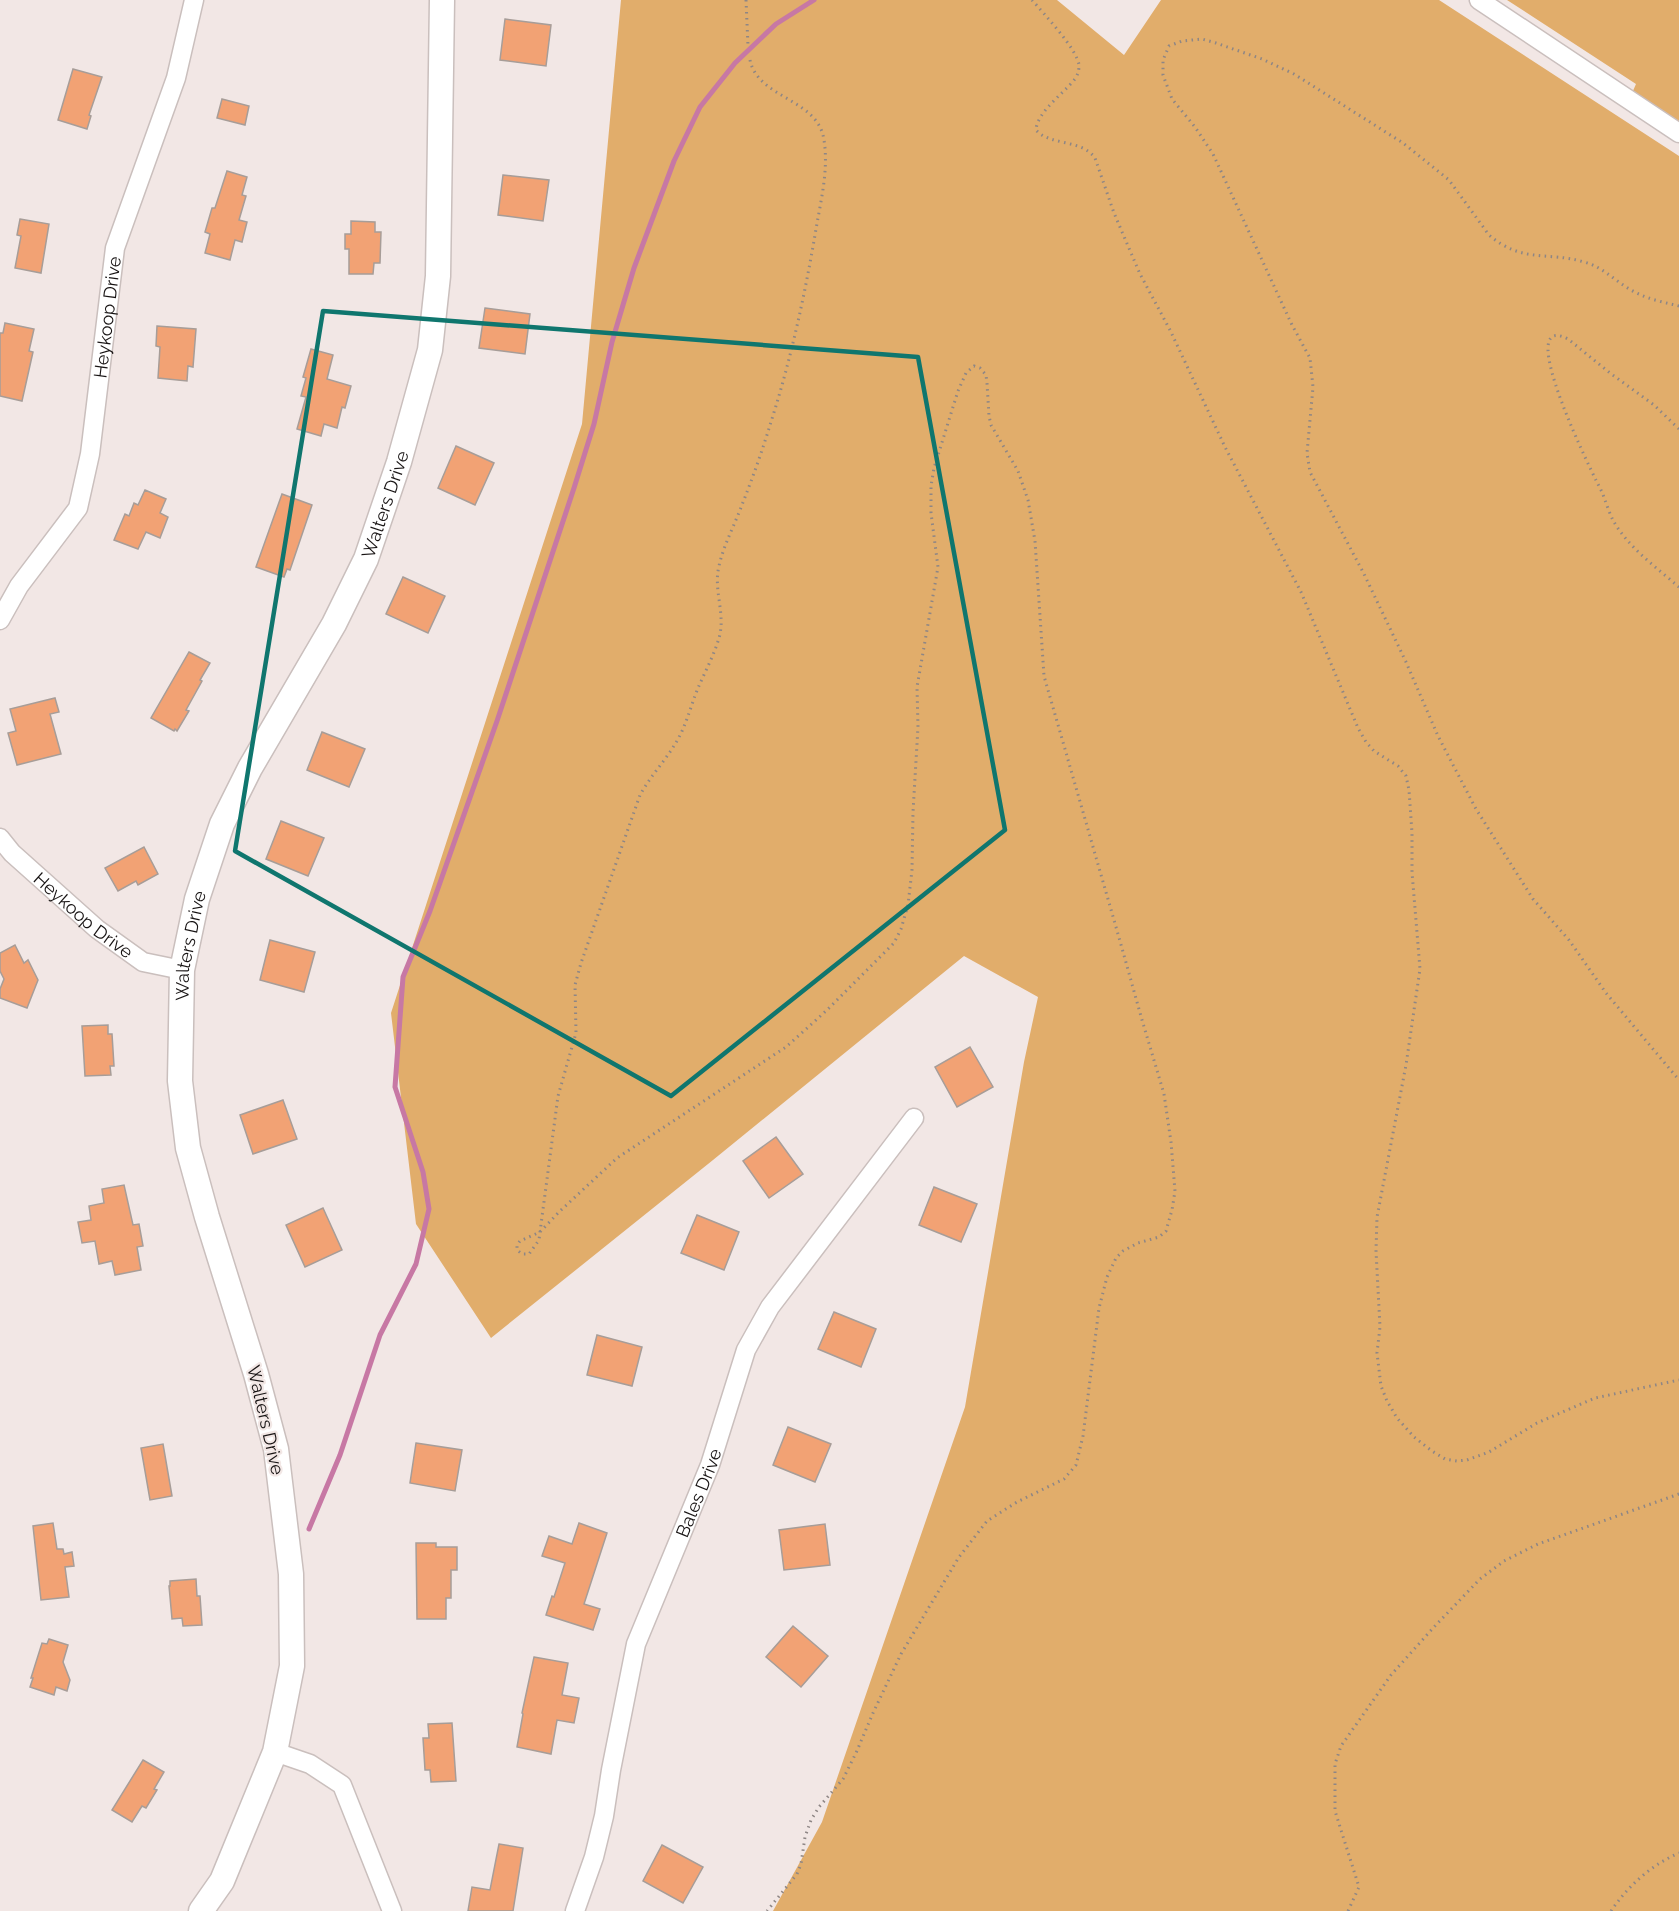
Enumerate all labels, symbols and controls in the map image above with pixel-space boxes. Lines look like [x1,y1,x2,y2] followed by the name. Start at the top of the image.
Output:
[89,255,124,379] street label: Heykoop Drive
[357,448,412,561] street label: Walters Drive
[30,868,138,962] street label: Heykoop Drive
[171,887,210,1001] street label: Walters Drive
[243,1363,289,1477] street label: Walters Drive
[671,1446,725,1540] street label: Bales Drive

